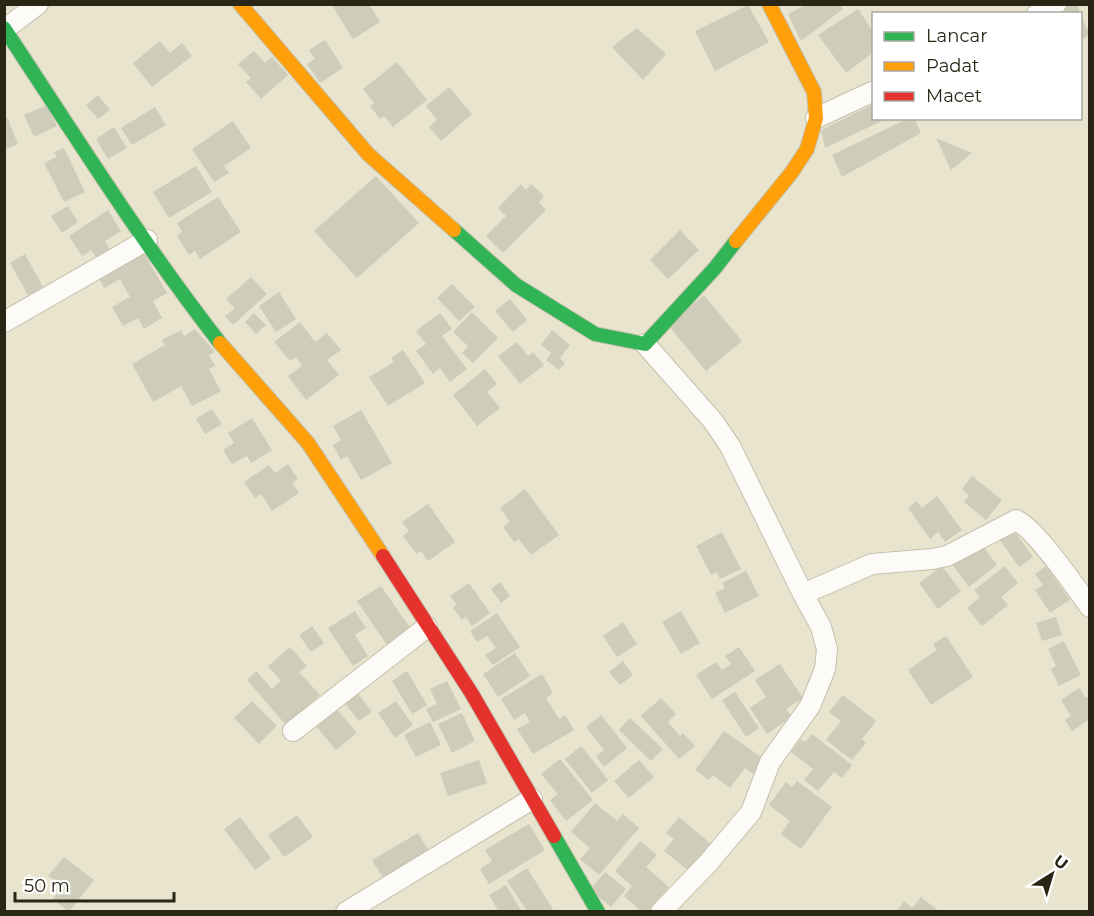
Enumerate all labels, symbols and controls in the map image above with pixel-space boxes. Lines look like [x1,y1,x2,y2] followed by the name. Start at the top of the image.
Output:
[872,12,1082,120] legend
[926,25,987,47] text: Lancar
[926,55,979,77] text: Padat
[926,85,982,107] text: Macet
[1022,844,1082,904] north arrow
[1050,851,1071,874] text: U
[15,865,174,903] scale bar
[24,875,70,897] text: 50 m

